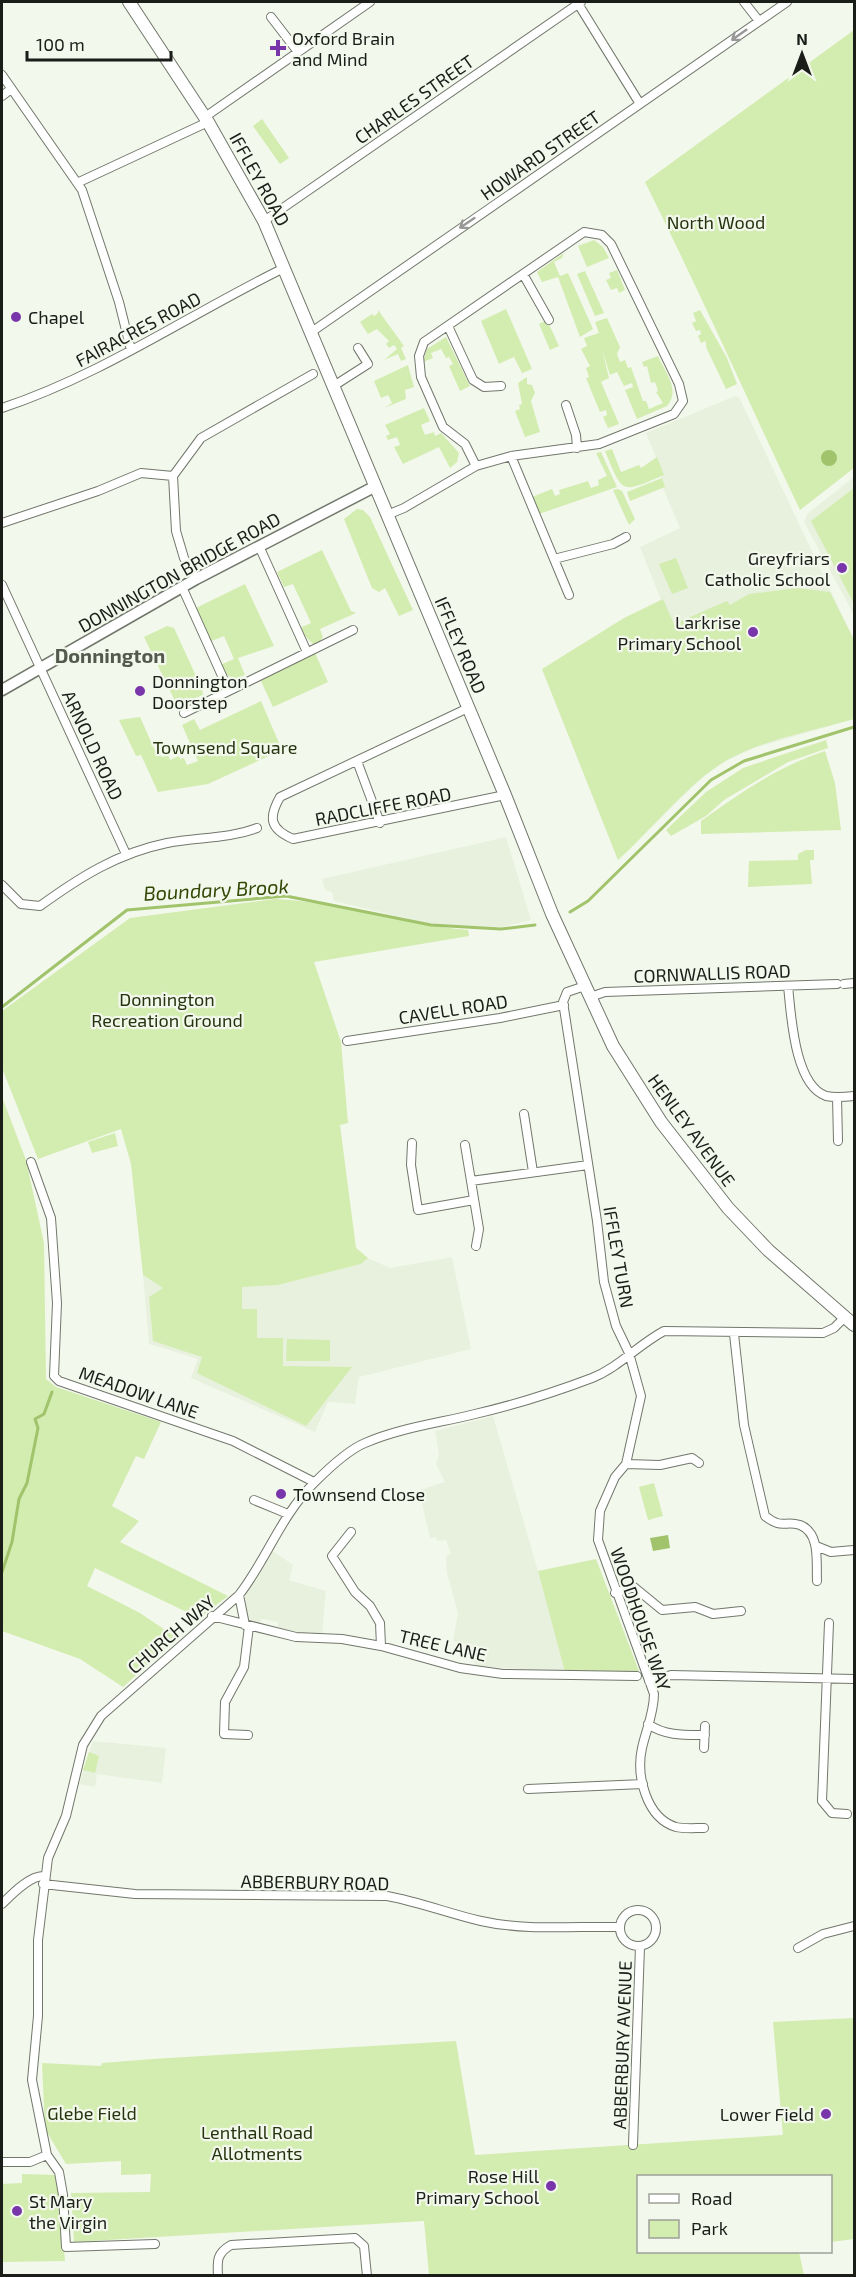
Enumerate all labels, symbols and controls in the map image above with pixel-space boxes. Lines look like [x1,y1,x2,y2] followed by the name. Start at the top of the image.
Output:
[27,24,171,62] scale bar
[772,24,832,84] north arrow
[292,27,395,70] place label: Oxford Brain and Mind
[732,29,748,41] one-way arrow
[796,29,808,48] text: N
[36,33,85,55] text: 100 m
[269,39,287,57] marker: Oxford Brain and Mind
[350,49,478,148] street label: CHARLES STREET
[476,105,605,205] street label: HOWARD STREET
[225,128,295,230] street label: IFFLEY ROAD
[667,211,765,233] park label: North Wood
[460,217,476,229] one-way arrow
[72,287,204,371] street label: FAIRACRES ROAD
[28,306,85,328] place label: Chapel
[9,310,23,324] marker: Chapel
[74,507,284,637] street label: DONNINGTON BRIDGE ROAD
[705,547,831,590] place label: Greyfriars Catholic School
[835,561,849,575] marker: Greyfriars Catholic School
[431,593,491,697] street label: IFFLEY ROAD
[618,611,742,654] place label: Larkrise Primary School
[746,625,760,639] marker: Larkrise Primary School
[55,643,165,667] district label: Donnington
[152,670,248,713] place label: Donnington Doorstep
[133,684,147,698] marker: Donnington Doorstep
[58,687,128,803] street label: ARNOLD ROAD
[153,736,297,758] park label: Townsend Square
[313,782,453,830] street label: RADCLIFFE ROAD
[143,873,289,906] water label: Boundary Brook
[633,959,791,987] street label: CORNWALLIS ROAD
[91,988,243,1031] park label: Donnington Recreation Ground
[397,990,509,1028] street label: CAVELL ROAD
[644,1069,740,1191] street label: HENLEY AVENUE
[599,1204,639,1310] street label: IFFLEY TURN
[76,1361,202,1423] street label: MEADOW LANE
[293,1483,425,1505] place label: Townsend Close
[274,1487,288,1501] marker: Townsend Close
[606,1544,676,1694] street label: WOODHOUSE WAY
[123,1590,220,1678] street label: CHURCH WAY
[397,1624,489,1666] street label: TREE LANE
[240,1870,390,1894] street label: ABBERBURY ROAD
[608,1960,636,2130] street label: ABBERBURY AVENUE
[47,2102,137,2124] park label: Glebe Field
[720,2103,814,2125] place label: Lower Field
[819,2107,833,2121] marker: Lower Field
[201,2121,313,2164] park label: Lenthall Road Allotments
[416,2165,540,2208] place label: Rose Hill Primary School
[637,2175,832,2253] legend
[544,2179,558,2193] marker: Rose Hill Primary School
[691,2187,732,2209] text: Road
[29,2190,107,2233] place label: St Mary the Virgin
[10,2204,24,2218] marker: St Mary the Virgin
[691,2217,728,2239] text: Park

